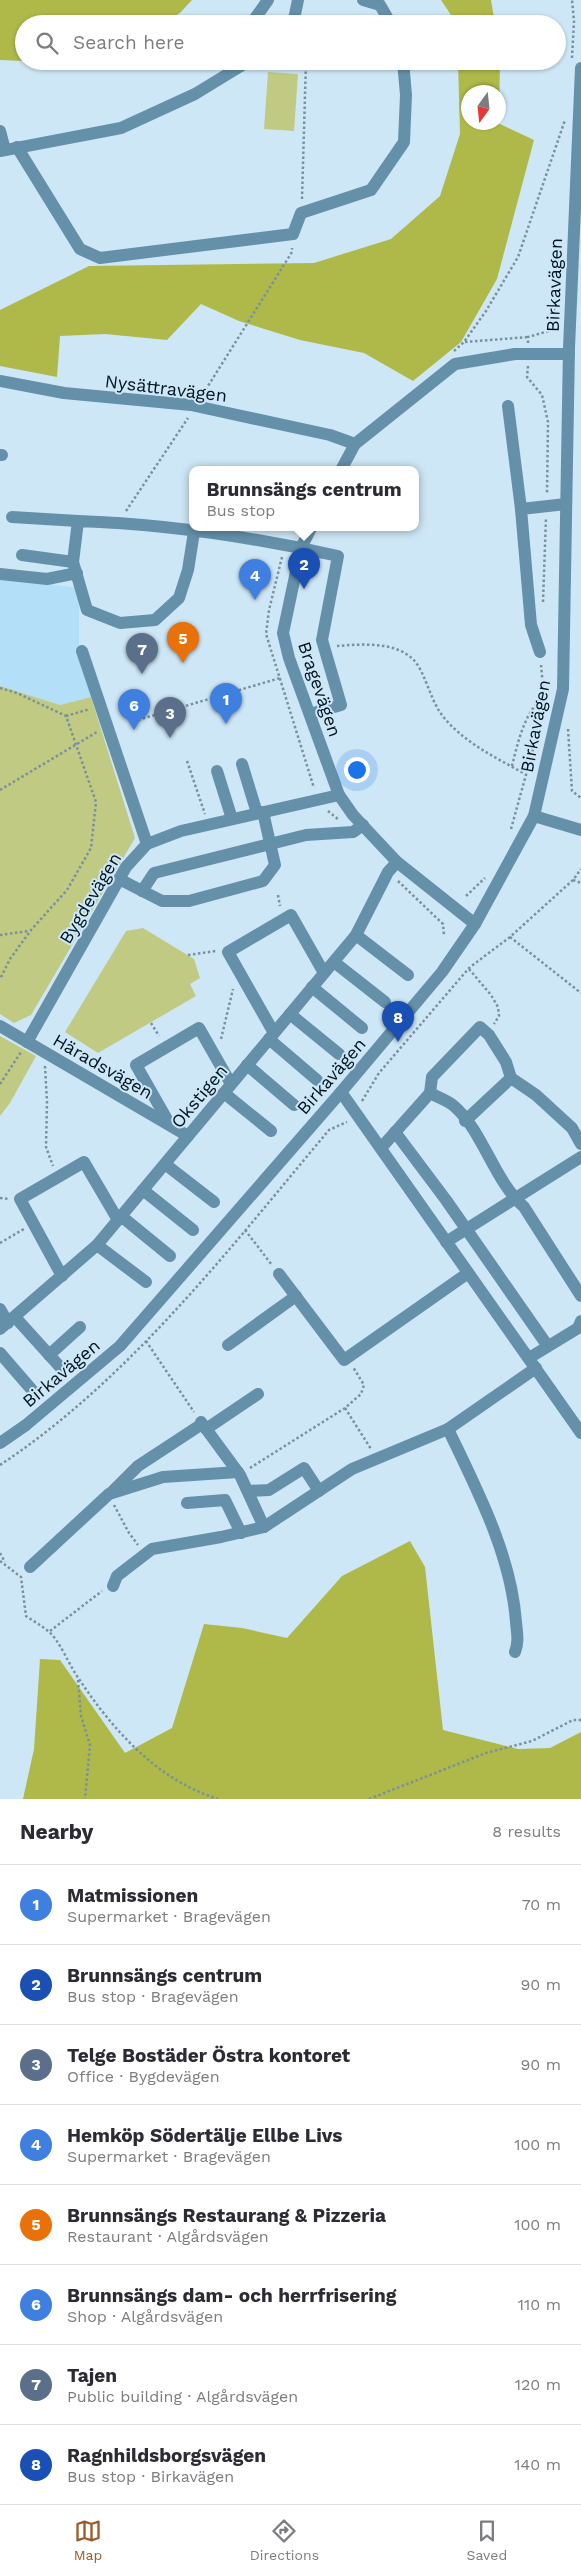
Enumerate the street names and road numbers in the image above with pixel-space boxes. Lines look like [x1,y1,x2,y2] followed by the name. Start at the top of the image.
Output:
[542,238,566,332] street label: Birkavägen
[104,370,228,406] street label: Nysättravägen
[294,639,346,739] street label: Bragevägen
[516,678,554,774] street label: Birkavägen
[55,849,125,947] street label: Bygdevägen
[49,1029,157,1103] street label: Häradsvägen
[292,1034,370,1118] street label: Birkavägen
[166,1060,232,1132] street label: Okstigen
[18,1335,104,1411] street label: Birkavägen

